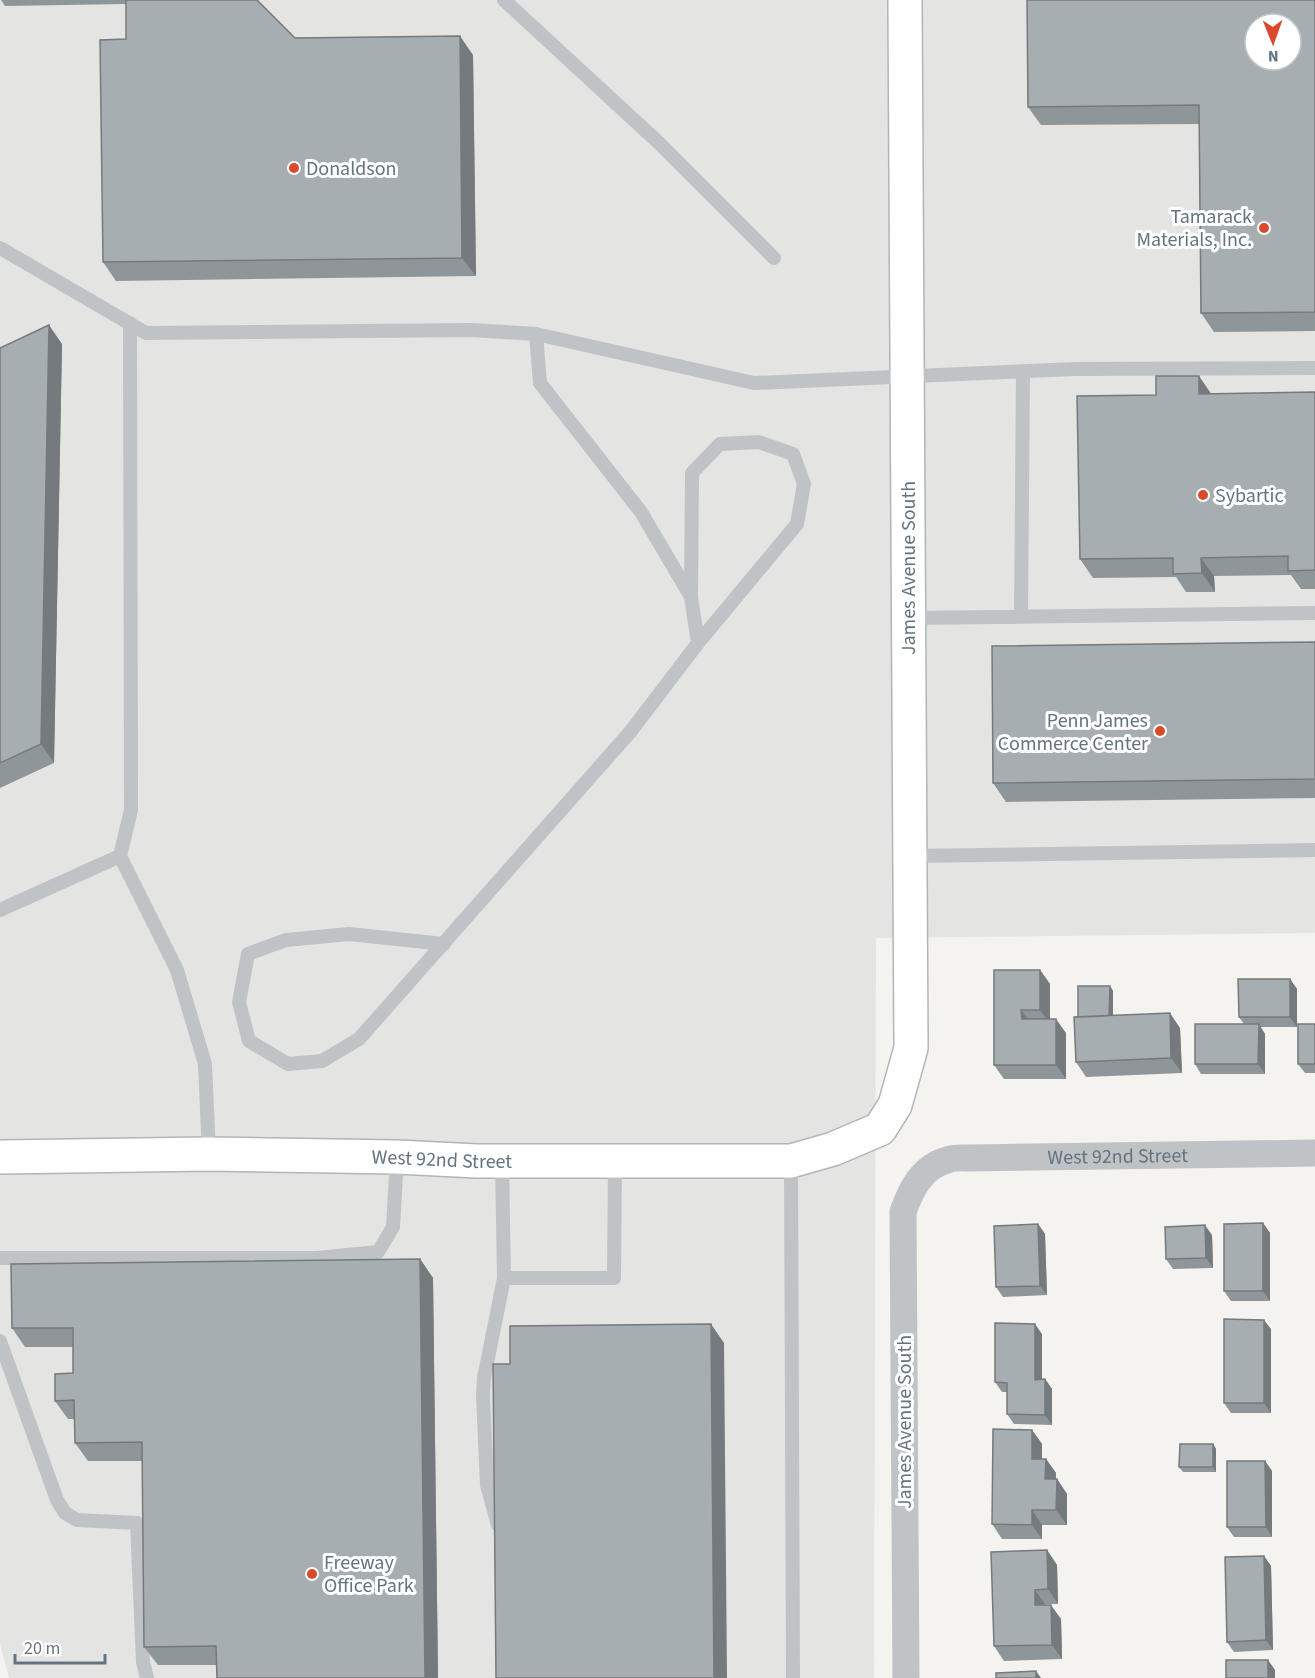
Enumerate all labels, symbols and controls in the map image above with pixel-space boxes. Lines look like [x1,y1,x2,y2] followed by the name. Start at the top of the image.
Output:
[1243,12,1303,72] north arrow
[1268,45,1279,67] text: N
[306,155,397,183] place label: Donaldson
[287,161,301,175] marker: Donaldson
[1137,203,1252,254] place label: Tamarack Materials, Inc.
[1257,221,1271,235] marker: Tamarack Materials, Inc.
[895,481,923,655] street label: James Avenue South
[1215,482,1284,510] place label: Sybartic
[1196,488,1210,502] marker: Sybartic
[998,707,1148,758] place label: Penn James Commerce Center
[1153,724,1167,738] marker: Penn James Commerce Center
[1047,1142,1188,1172] street label: West 92nd Street
[371,1144,512,1176] street label: West 92nd Street
[891,1335,919,1509] street label: James Avenue South
[324,1549,414,1600] place label: Freeway Office Park
[305,1567,319,1581] marker: Freeway Office Park
[15,1627,105,1665] scale bar
[24,1636,60,1661] text: 20 m

